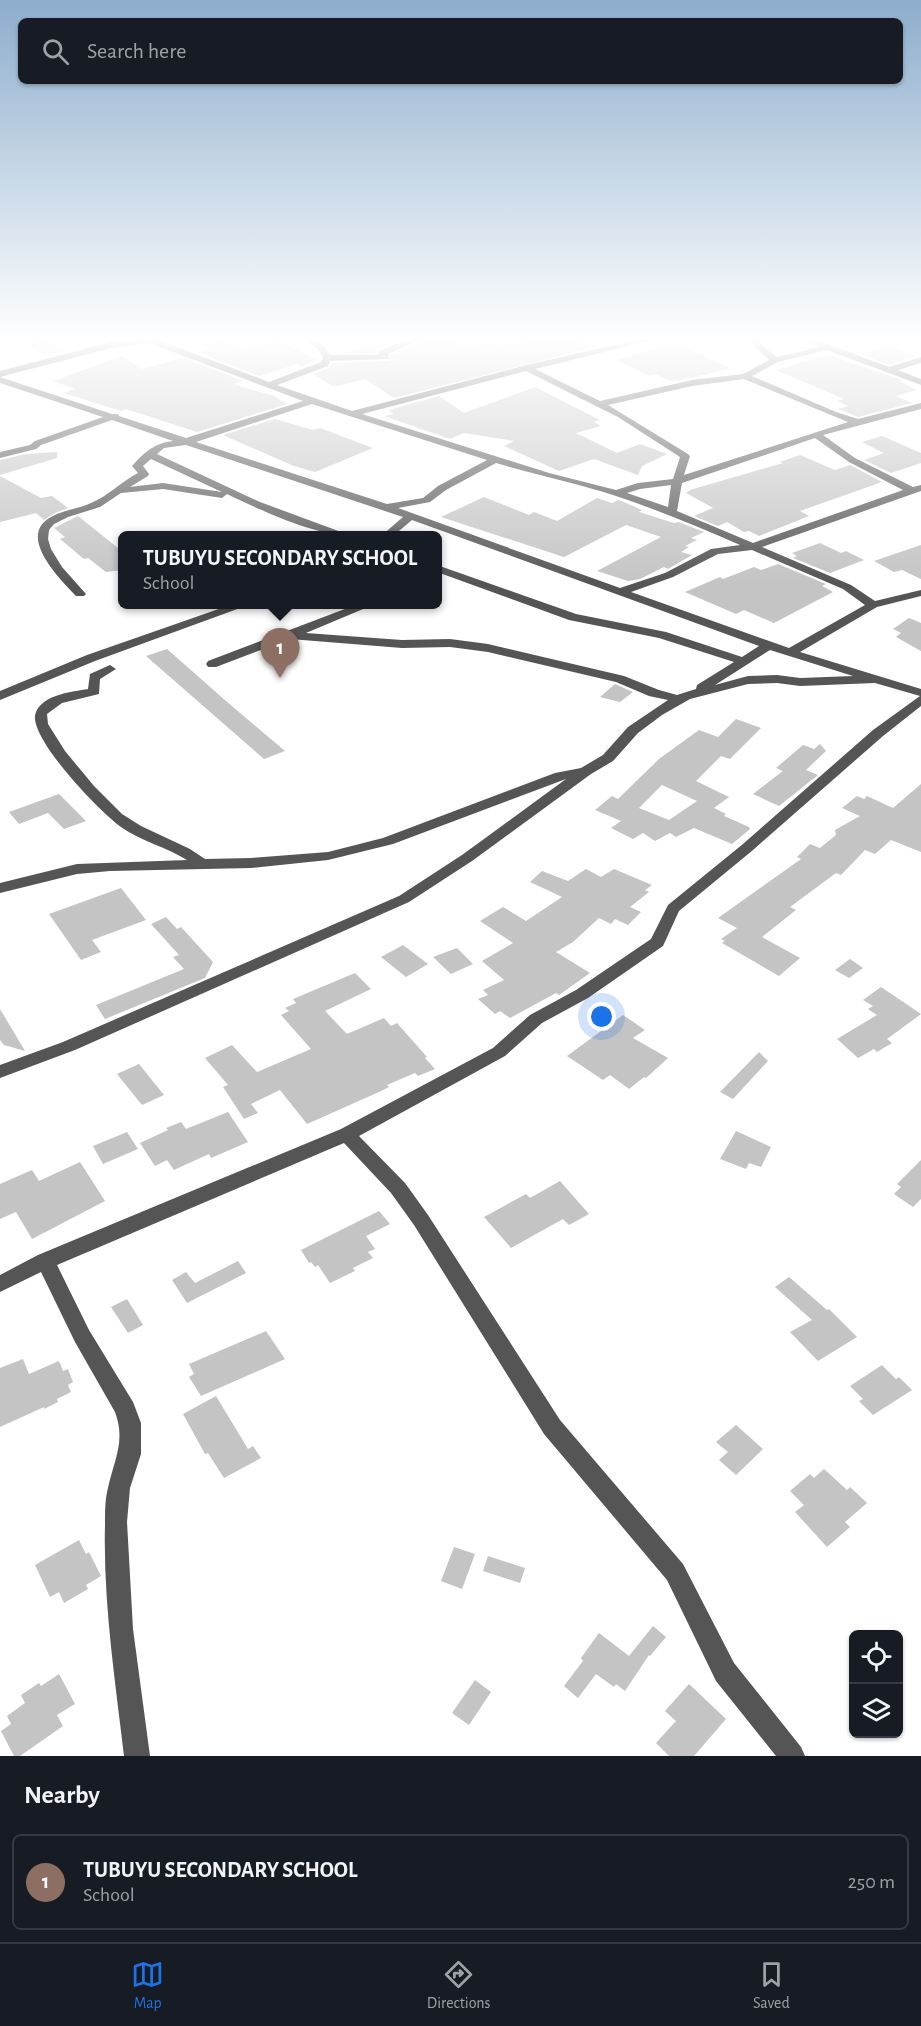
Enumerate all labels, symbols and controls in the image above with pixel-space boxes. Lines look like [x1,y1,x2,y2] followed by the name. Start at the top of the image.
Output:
[18,18,903,84] search box
[39,35,72,68] icon: search
[87,40,186,62] text: Search here
[118,531,442,609] popup
[143,547,417,569] text: TUBUYU SECONDARY SCHOOL
[143,573,195,593] text: School
[260,628,300,678] pin: 1
[587,1002,616,1031] your location
[849,1630,903,1738] map controls
[849,1630,903,1684] button: locate
[849,1684,903,1738] button: layers
[24,1782,100,1808] text: Nearby
[83,1859,357,1881] text: TUBUYU SECONDARY SCHOOL
[42,1872,49,1892] text: 1
[848,1872,895,1892] text: 250 m
[83,1885,135,1905] text: School
[131,1958,164,2013] tab: Map
[427,1958,491,2013] tab: Directions
[753,1958,790,2013] tab: Saved

